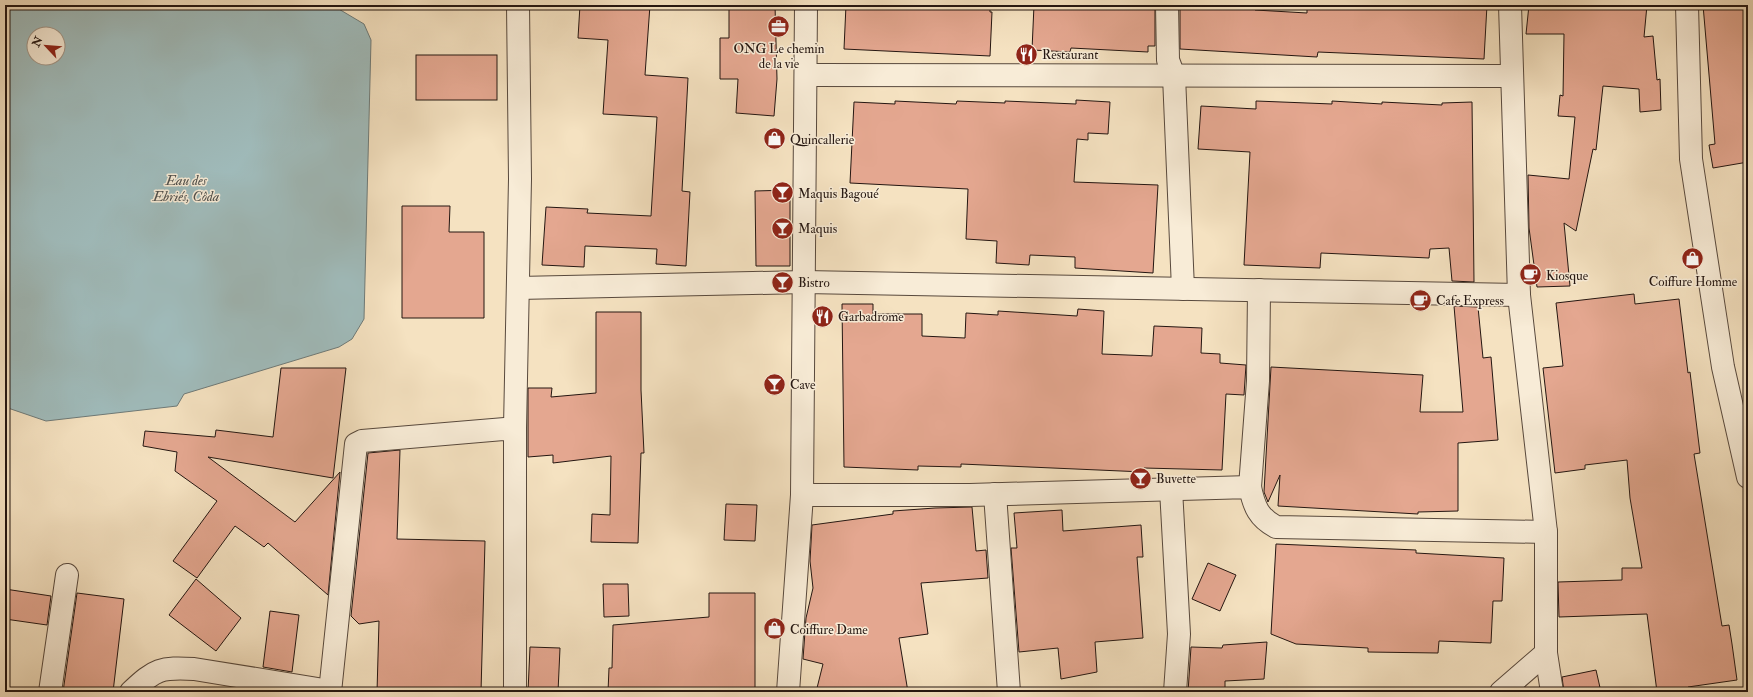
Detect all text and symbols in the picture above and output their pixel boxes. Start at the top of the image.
office icon: ONG Le chemin de la vie [766,13,792,39]
north arrow [26,26,66,66]
text: N [29,34,46,50]
place label: ONG Le chemin de la vie [734,41,825,72]
restaurant icon: Restaurant [1014,41,1040,67]
place label: Restaurant [1042,47,1098,63]
shop icon: Quincallerie [762,126,788,152]
place label: Quincallerie [790,132,855,148]
water label: Eau des Ebriés, Côda [152,172,220,205]
bar icon: Maquis Bagoué [769,180,795,206]
place label: Maquis Bagoué [798,186,879,202]
bar icon: Maquis [770,215,796,241]
place label: Maquis [798,221,838,237]
shop icon: Coiffure Homme [1680,246,1706,272]
cafe icon: Kiosque [1517,262,1543,288]
place label: Kiosque [1546,268,1589,284]
bar icon: Bistro [770,269,796,295]
place label: Coiffure Homme [1649,274,1738,290]
place label: Bistro [798,275,830,291]
cafe icon: Cafe Express [1408,287,1434,313]
place label: Cafe Express [1436,293,1504,310]
restaurant icon: Garbadrome [810,303,836,329]
place label: Garbadrome [838,309,904,325]
bar icon: Cave [761,371,787,397]
place label: Cave [790,377,816,393]
bar icon: Buvette [1127,465,1153,491]
place label: Buvette [1156,471,1197,487]
shop icon: Coiffure Dame [762,616,788,642]
place label: Coiffure Dame [790,622,868,638]

